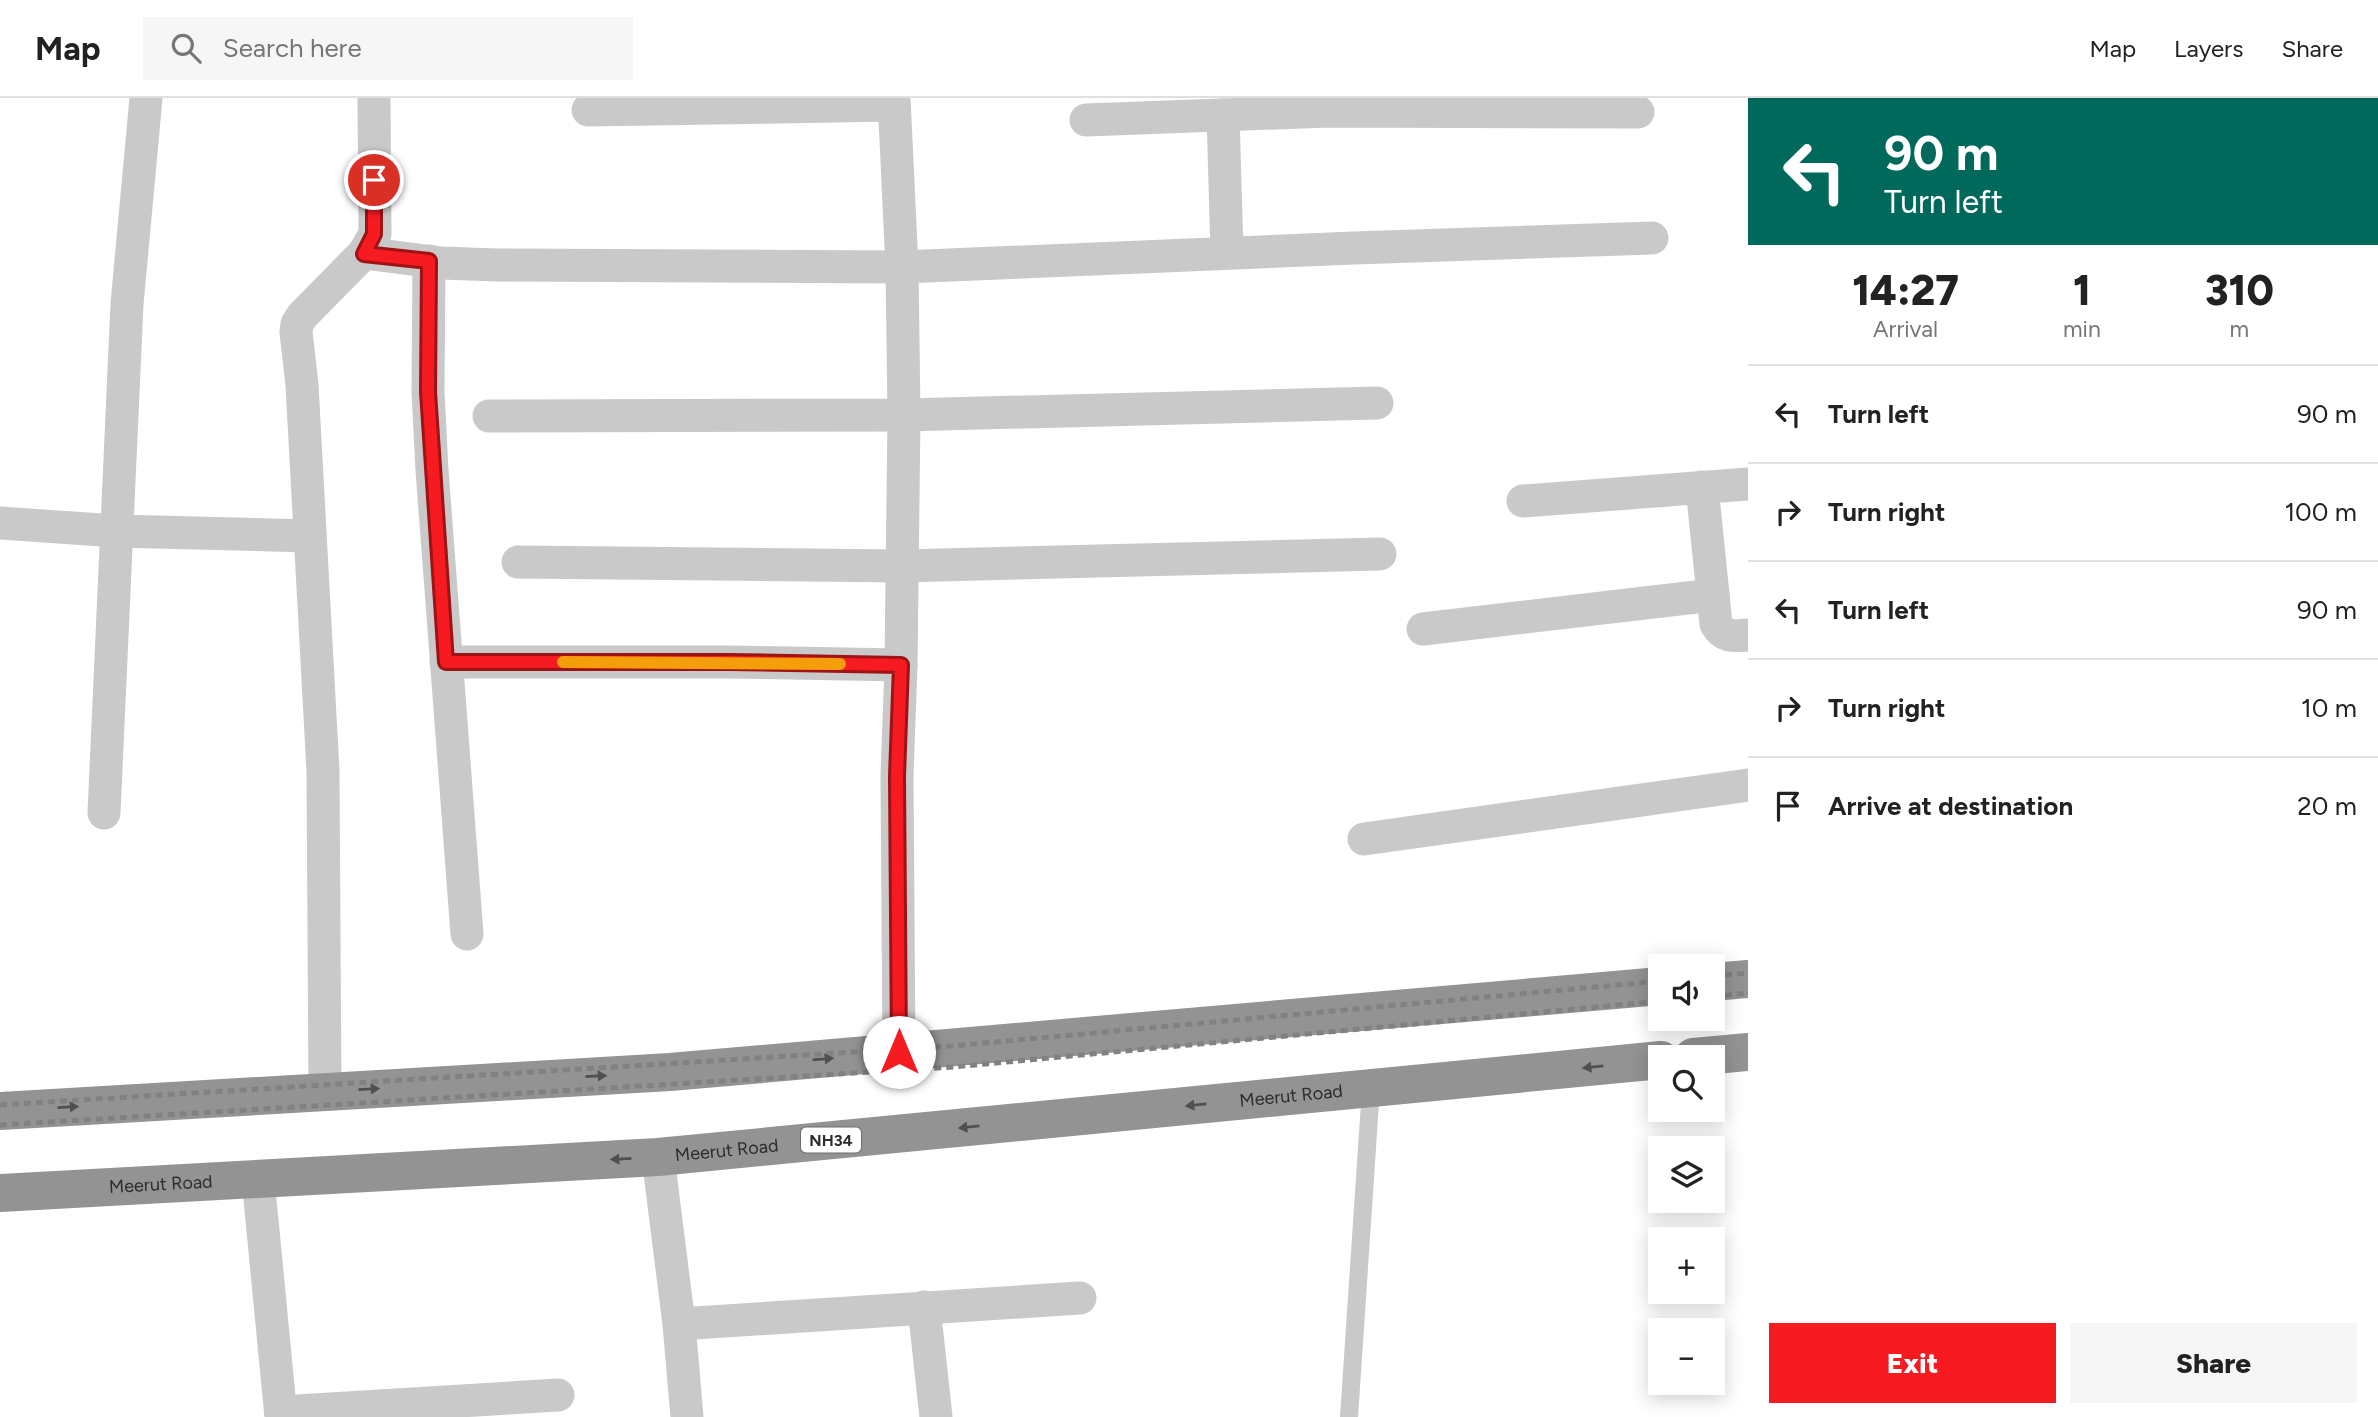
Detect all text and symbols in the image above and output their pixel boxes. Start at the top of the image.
search box [143,17,633,80]
text: Map [35,29,101,68]
icon: search [167,29,205,67]
text: Search here [223,32,362,64]
text: Map [2089,34,2136,63]
text: Layers [2174,34,2243,63]
text: Share [2281,34,2343,63]
text: 90 m [1884,123,1999,182]
icon: left [1769,126,1860,217]
pin [344,150,404,210]
icon: arrive [355,161,393,199]
text: Turn left [1884,183,2003,221]
text: 14:27 [1852,265,1959,316]
text: 1 [2073,265,2091,316]
text: 310 [2205,265,2274,316]
text: Arrival [1873,315,1938,343]
text: min [2063,315,2101,343]
text: m [2230,315,2249,343]
icon: left [1769,395,1807,433]
text: Turn left [1828,398,1929,430]
text: 90 m [2297,398,2357,430]
icon: right [1769,493,1807,531]
text: Turn right [1828,496,1945,528]
text: 100 m [2284,496,2357,528]
icon: left [1769,591,1807,629]
text: Turn left [1828,594,1929,626]
text: 90 m [2297,594,2357,626]
icon: right [1769,689,1807,727]
text: Turn right [1828,692,1945,724]
text: 10 m [2301,692,2357,724]
icon: arrive [1769,787,1807,825]
text: Arrive at destination [1828,790,2073,822]
text: 20 m [2297,790,2357,822]
map controls [1648,954,1725,1395]
button: sound [1648,954,1725,1031]
position arrow [862,1015,936,1089]
button: search [1648,1045,1725,1122]
one-way arrow [812,1053,834,1064]
one-way arrow [1582,1062,1604,1073]
one-way arrow [585,1070,607,1081]
street label: Meerut Road [1238,1080,1344,1112]
one-way arrow [358,1084,380,1095]
one-way arrow [1184,1100,1206,1111]
one-way arrow [57,1101,79,1112]
one-way arrow [958,1122,980,1133]
road number: NH34 [801,1128,861,1152]
street label: Meerut Road [674,1134,779,1166]
button: layers [1648,1136,1725,1213]
one-way arrow [610,1154,632,1165]
street label: Meerut Road [108,1170,213,1198]
button: + [1648,1227,1725,1304]
button: − [1648,1318,1725,1395]
button: Exit [1769,1323,2056,1403]
button: Share [2070,1323,2357,1403]

